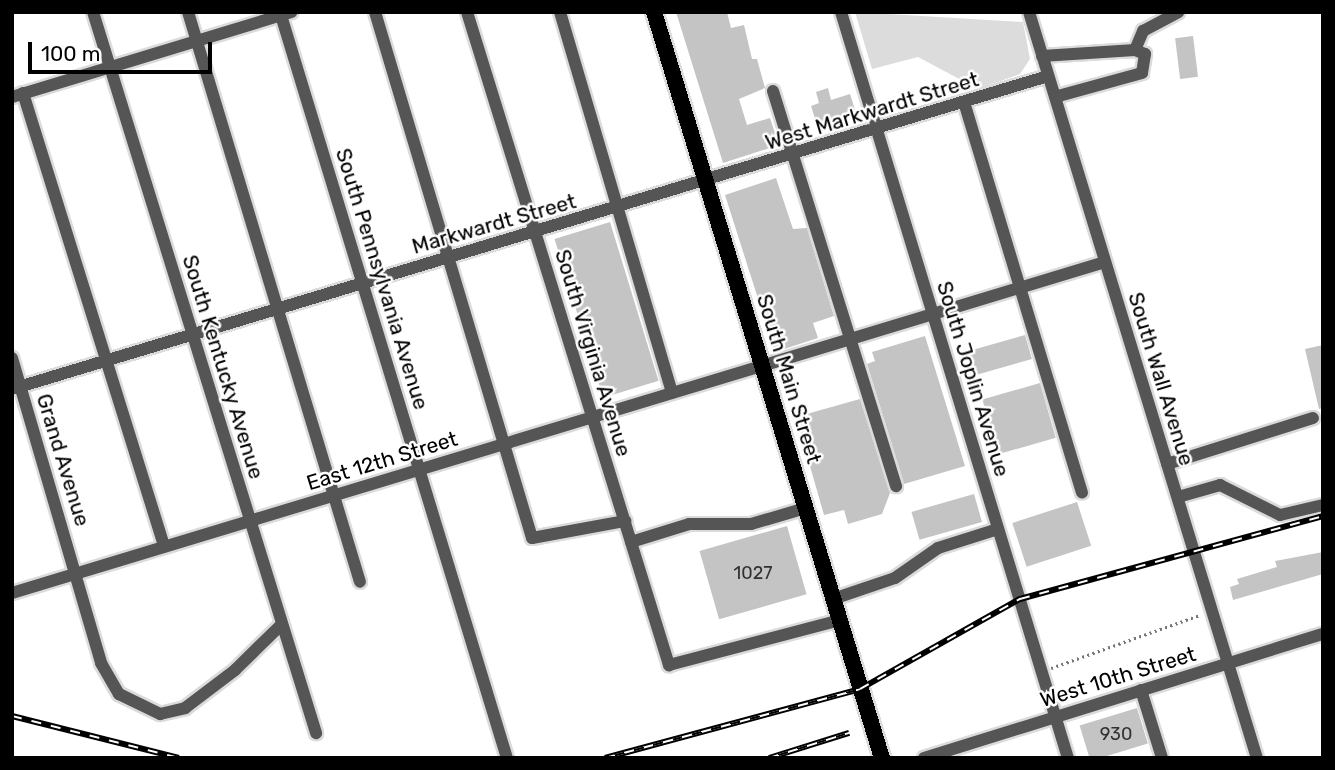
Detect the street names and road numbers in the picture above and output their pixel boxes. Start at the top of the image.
street label: West Markwardt Street [762,67,982,155]
street label: South Pennsylvania Avenue [330,145,434,413]
street label: Markwardt Street [409,189,579,259]
street label: South Virginia Avenue [549,246,637,460]
street label: South Kentucky Avenue [177,252,269,482]
street label: South Joplin Avenue [931,278,1015,480]
street label: South Wall Avenue [1123,289,1199,469]
street label: South Main Street [751,291,827,467]
street label: Grand Avenue [31,391,95,529]
street label: East 12th Street [303,426,461,496]
street label: West 10th Street [1037,641,1199,713]

